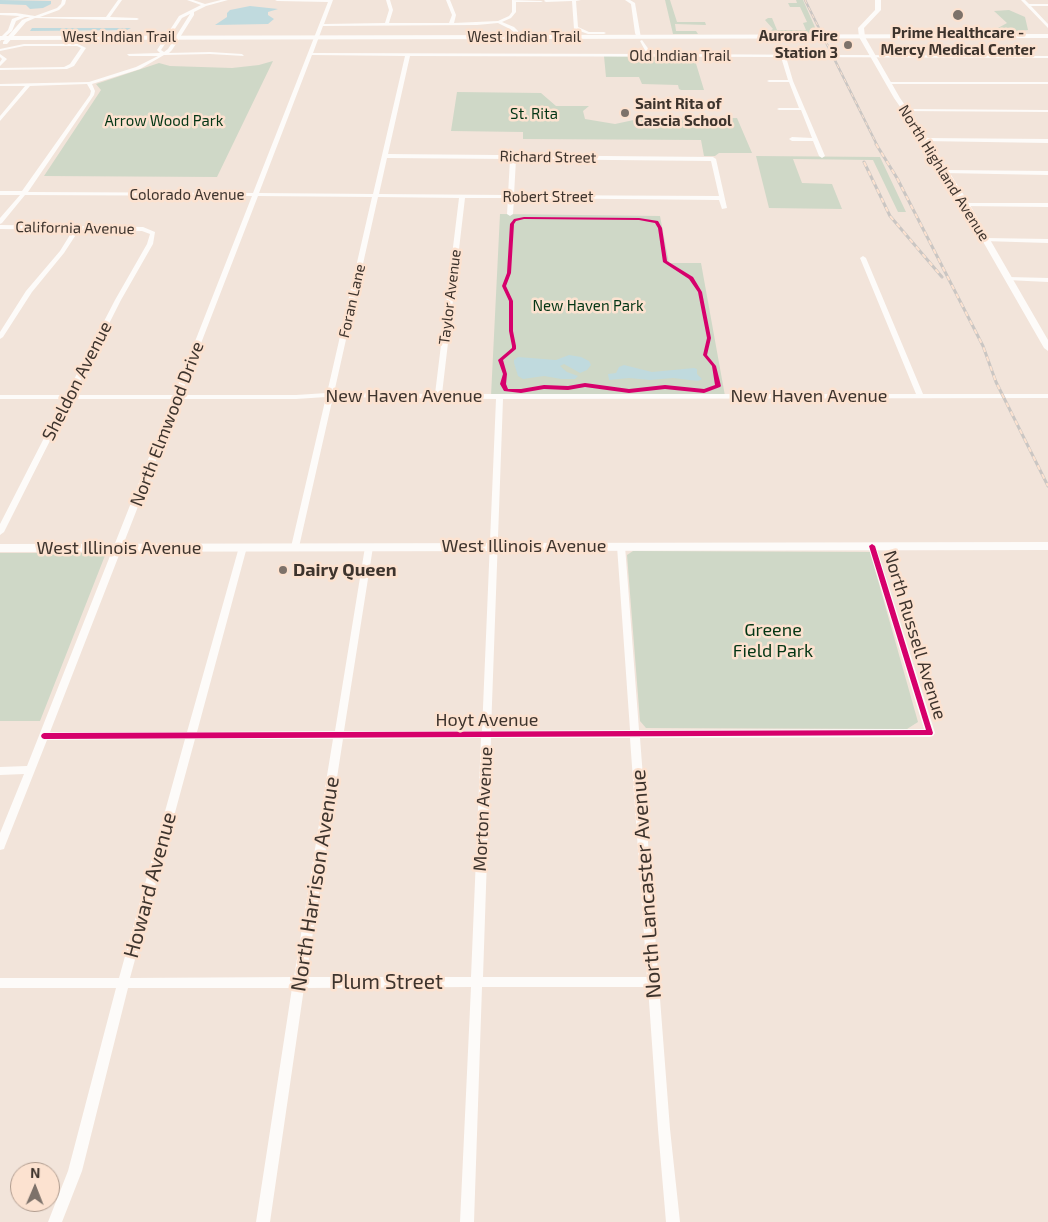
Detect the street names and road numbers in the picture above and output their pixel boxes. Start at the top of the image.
street label: West Indian Trail [62,28,176,46]
street label: West Indian Trail [467,28,581,46]
street label: Old Indian Trail [629,47,731,65]
street label: North Highland Avenue [895,102,993,244]
street label: Richard Street [499,147,597,167]
street label: Colorado Avenue [129,186,245,204]
street label: Robert Street [502,188,594,206]
street label: California Avenue [15,218,135,238]
street label: Taylor Avenue [435,248,465,346]
street label: Foran Lane [335,262,369,340]
street label: Sheldon Avenue [38,318,116,444]
street label: North Elmwood Drive [126,338,208,510]
street label: New Haven Avenue [326,385,482,407]
street label: New Haven Avenue [731,385,887,407]
street label: West Illinois Avenue [442,535,606,557]
street label: West Illinois Avenue [37,537,201,559]
street label: North Russell Avenue [879,548,951,722]
street label: Hoyt Avenue [436,709,538,731]
street label: Morton Avenue [469,746,497,872]
street label: North Lancaster Avenue [625,769,667,999]
street label: North Harrison Avenue [286,775,344,993]
street label: Howard Avenue [118,809,182,961]
street label: Plum Street [331,969,443,995]

